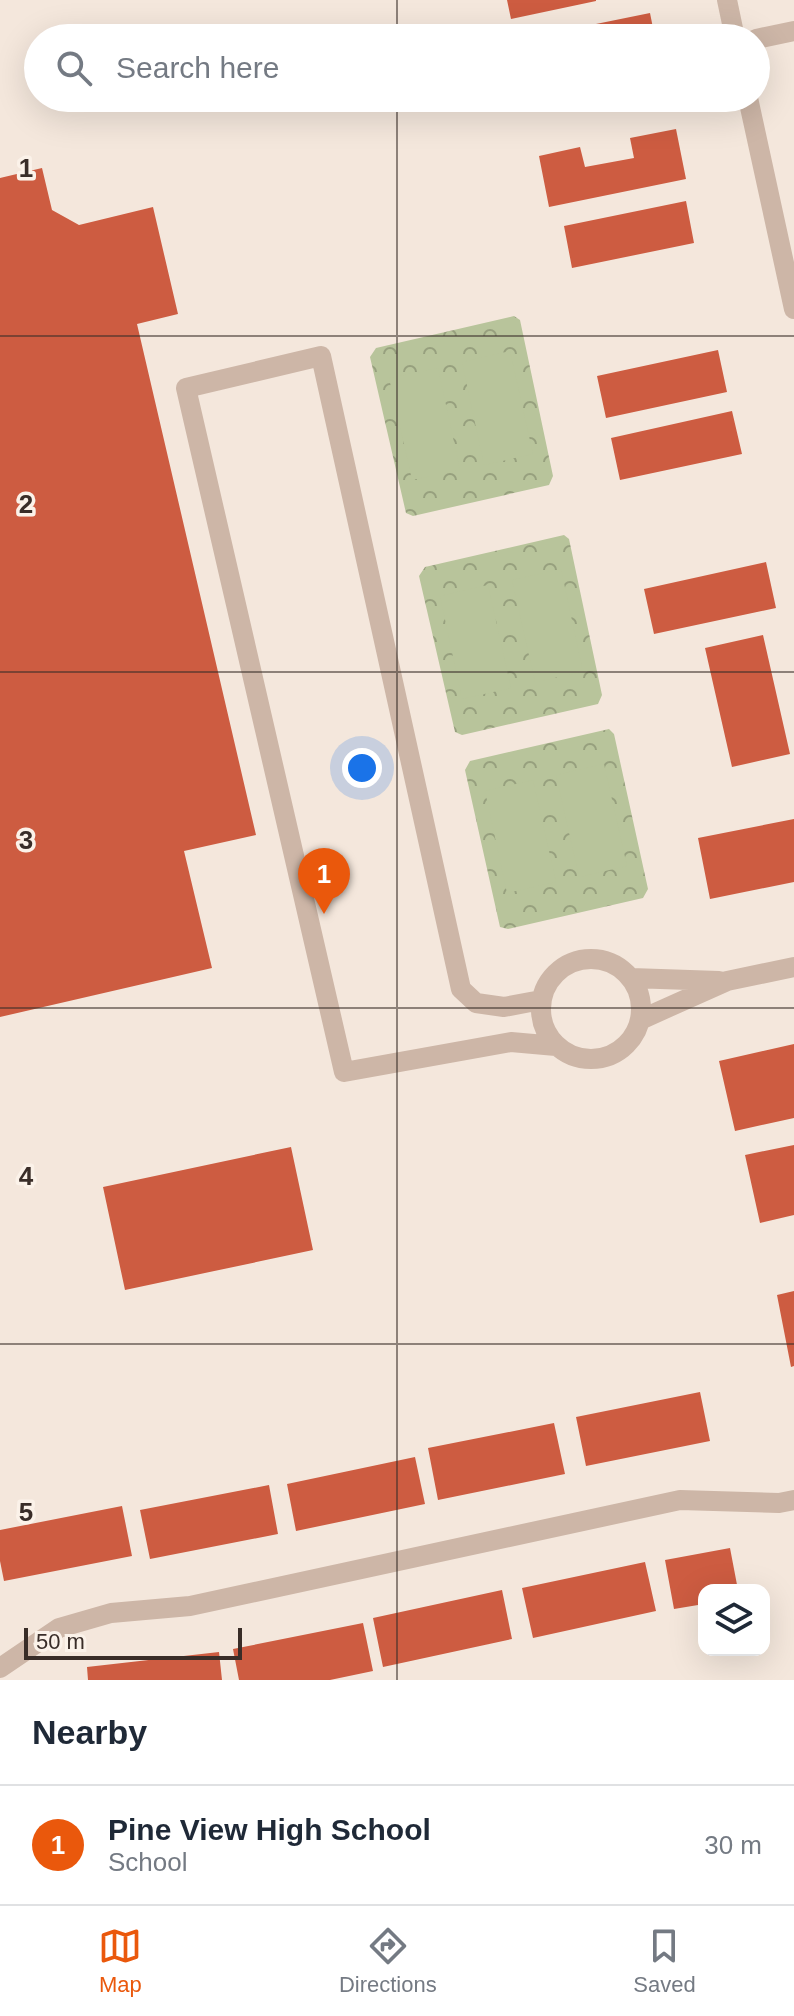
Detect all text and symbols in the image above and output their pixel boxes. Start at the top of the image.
search box [24,24,770,112]
icon: search [52,46,96,90]
text: Search here [116,51,279,84]
text: 1 [19,153,33,183]
text: 2 [19,489,33,519]
your location [342,748,382,788]
text: 3 [19,825,33,855]
pin: 1 [298,848,350,914]
text: 4 [19,1161,34,1191]
text: 5 [19,1497,33,1527]
map controls [698,1584,770,1656]
button: layers [698,1584,770,1656]
scale bar [24,1624,242,1660]
text: 50 m [36,1629,85,1654]
text: Nearby [32,1713,147,1751]
text: Pine View High School [108,1813,431,1846]
text: 1 [51,1830,65,1860]
text: 30 m [704,1830,762,1860]
text: School [108,1847,188,1877]
tab: Map [98,1924,142,1998]
tab: Directions [339,1924,437,1998]
tab: Saved [633,1924,696,1998]

